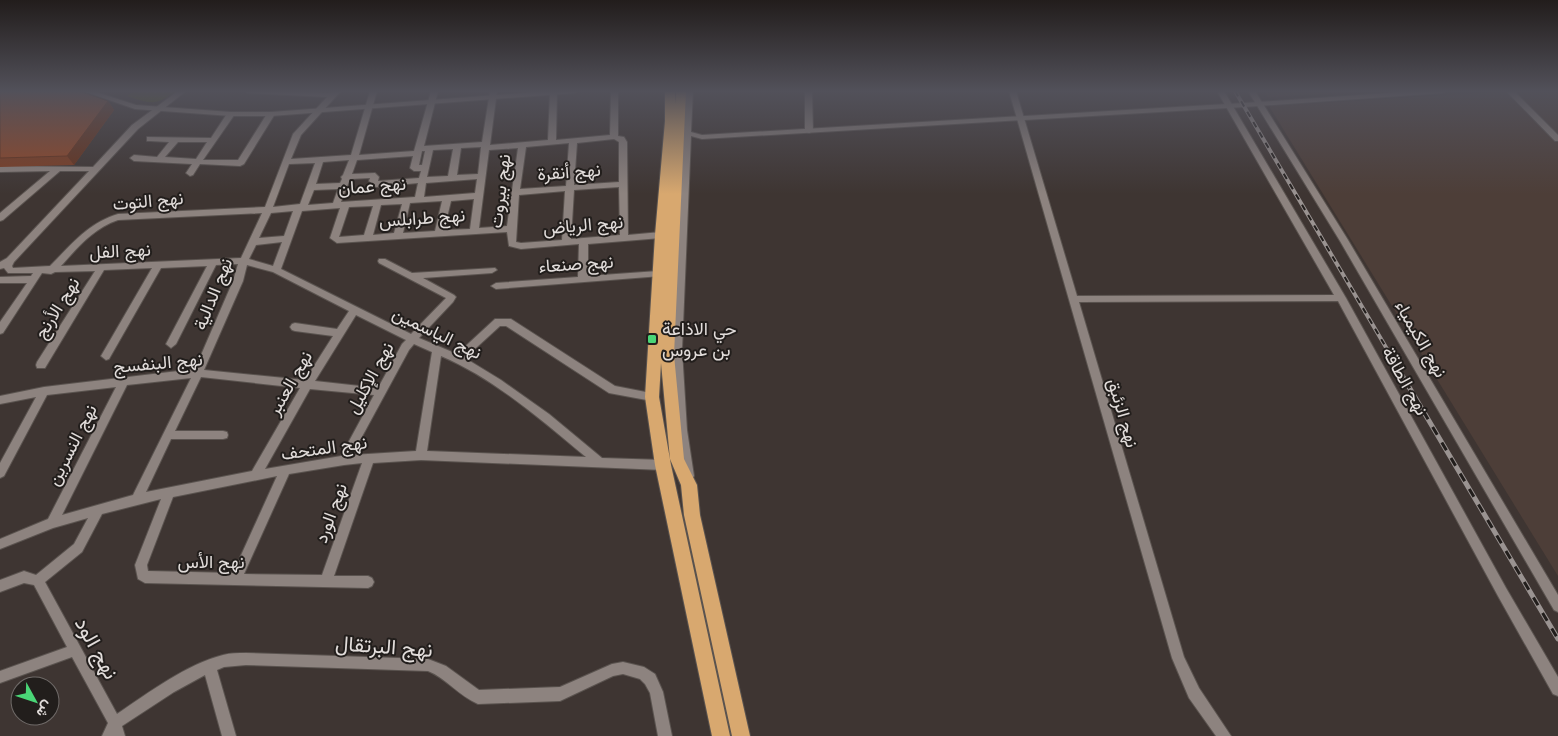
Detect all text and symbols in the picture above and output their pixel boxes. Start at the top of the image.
street label: نهج بيروت [486,153,516,229]
street label: نهج أنقرة [537,160,602,186]
street label: نهج عمان [337,174,407,200]
street label: نهج التوت [112,188,184,216]
street label: نهج طرابلس [378,205,466,233]
street label: نهج الرياض [542,212,624,240]
street label: نهج الفل [89,239,152,265]
street label: نهج صنعاء [538,251,614,279]
street label: نهج الدالية [190,255,238,334]
street label: نهج الأرنج [30,274,85,343]
street label: نهج الكيمياء [1389,297,1451,382]
street label: نهج الياسمين [388,303,485,365]
place label: حي الاذاعة بن عروس [662,319,737,361]
marker: حي الاذاعة بن عروس [646,333,658,345]
street label: نهج الإكليل [342,339,400,418]
street label: نهج الطاقة [1376,343,1432,420]
street label: نهج العنبر [263,348,318,420]
street label: نهج البنفسج [112,349,204,379]
street label: نهج الزئبق [1102,376,1142,450]
street label: نهج النسرين [43,401,103,490]
street label: نهج المتحف [280,432,369,466]
street label: نهج الورد [311,480,353,546]
street label: نهج الأس [177,552,245,574]
street label: نهج الود [68,613,123,684]
street label: نهج البرتقال [334,631,434,664]
north arrow [10,676,60,726]
text: ش [33,697,56,721]

